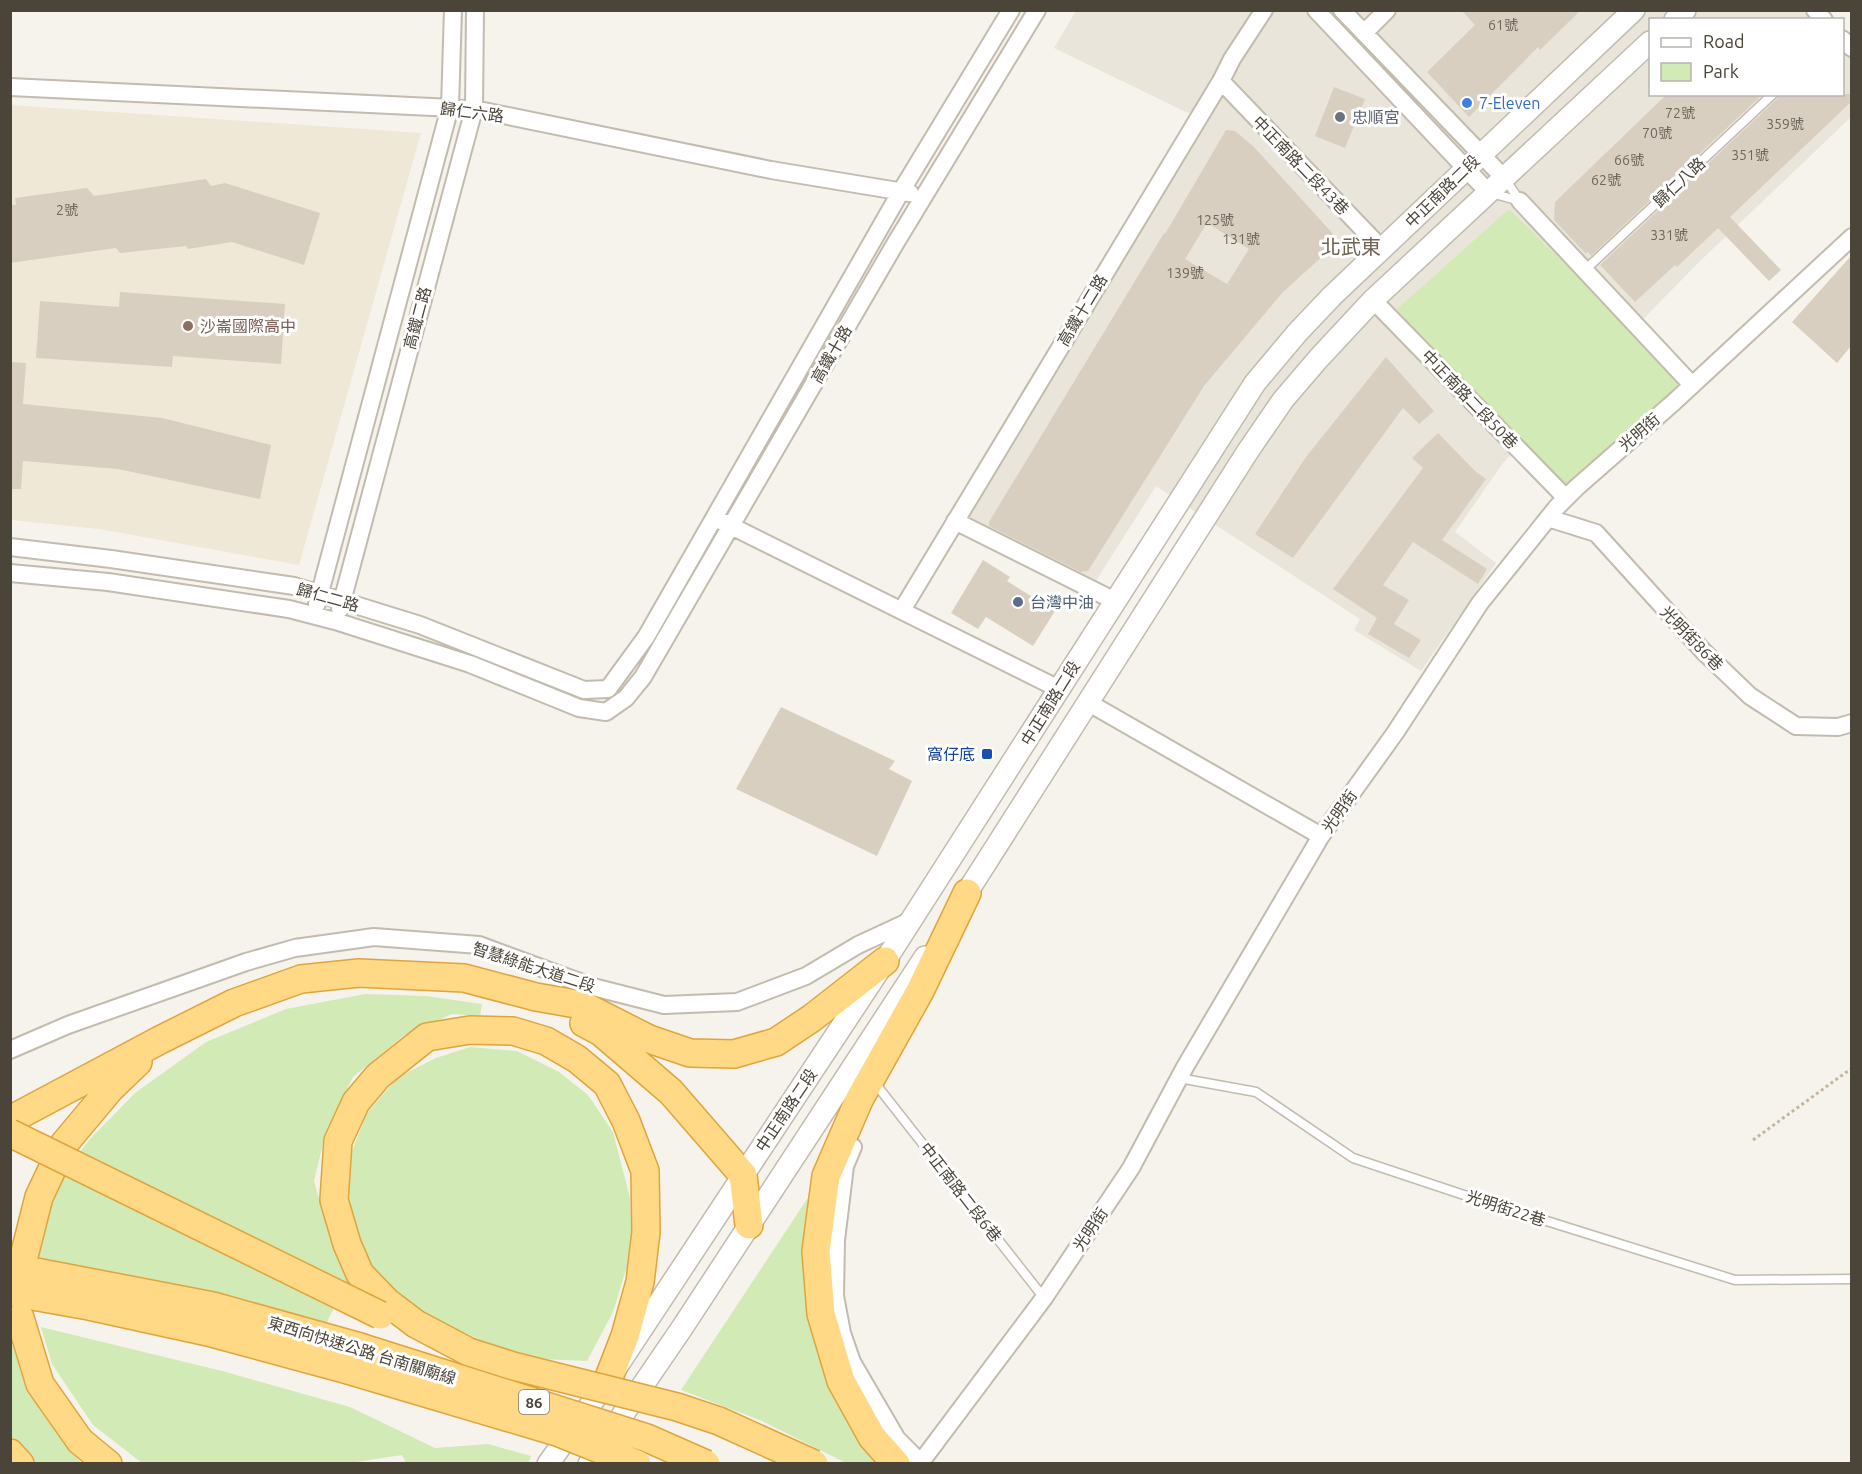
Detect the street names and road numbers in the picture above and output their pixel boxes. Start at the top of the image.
street label: 歸仁六路 [439,99,505,125]
street label: 中正南路二段43巷 [1249,112,1353,218]
street label: 中正南路二段 [1401,151,1483,231]
street label: 歸仁八路 [1649,154,1709,210]
street label: 高鐵十二路 [1054,271,1110,349]
street label: 高鐵二路 [400,285,434,351]
street label: 高鐵十路 [807,322,855,386]
street label: 中正南路二段50巷 [1418,346,1522,452]
street label: 光明街 [1615,409,1663,455]
street label: 歸仁二路 [295,580,361,614]
street label: 光明街86巷 [1657,602,1727,674]
street label: 中正南路二段 [1017,658,1083,748]
street label: 光明街 [1318,786,1360,836]
street label: 智慧綠能大道二段 [470,939,598,995]
street label: 中正南路二段 [752,1065,820,1155]
street label: 中正南路二段6巷 [917,1139,1005,1245]
street label: 光明街22巷 [1464,1187,1548,1229]
street label: 光明街 [1069,1204,1111,1254]
street label: 東西向快速公路 台南關廟線 [266,1313,458,1387]
road number: 86 [519,1390,549,1414]

